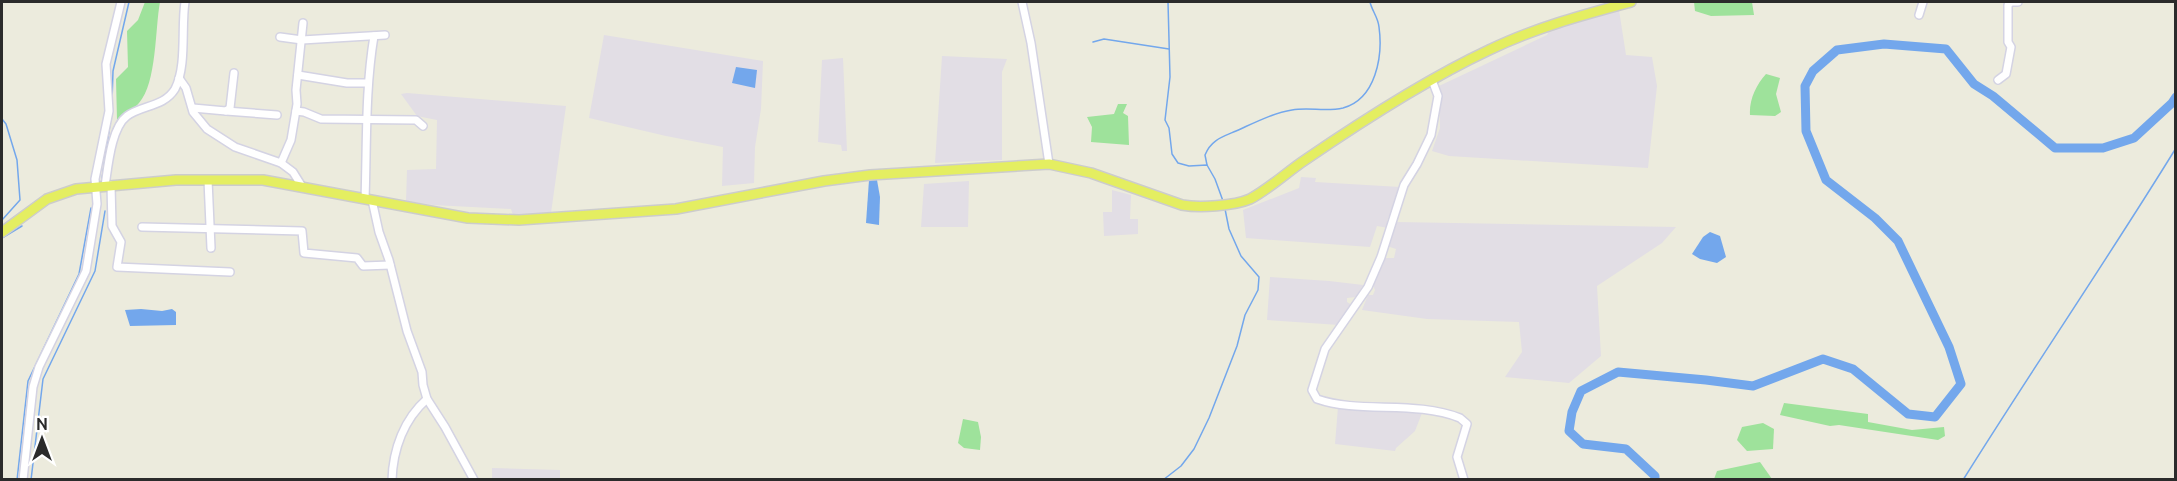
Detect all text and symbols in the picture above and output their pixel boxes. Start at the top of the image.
north arrow [12,409,72,469]
text: N [36,415,48,433]

